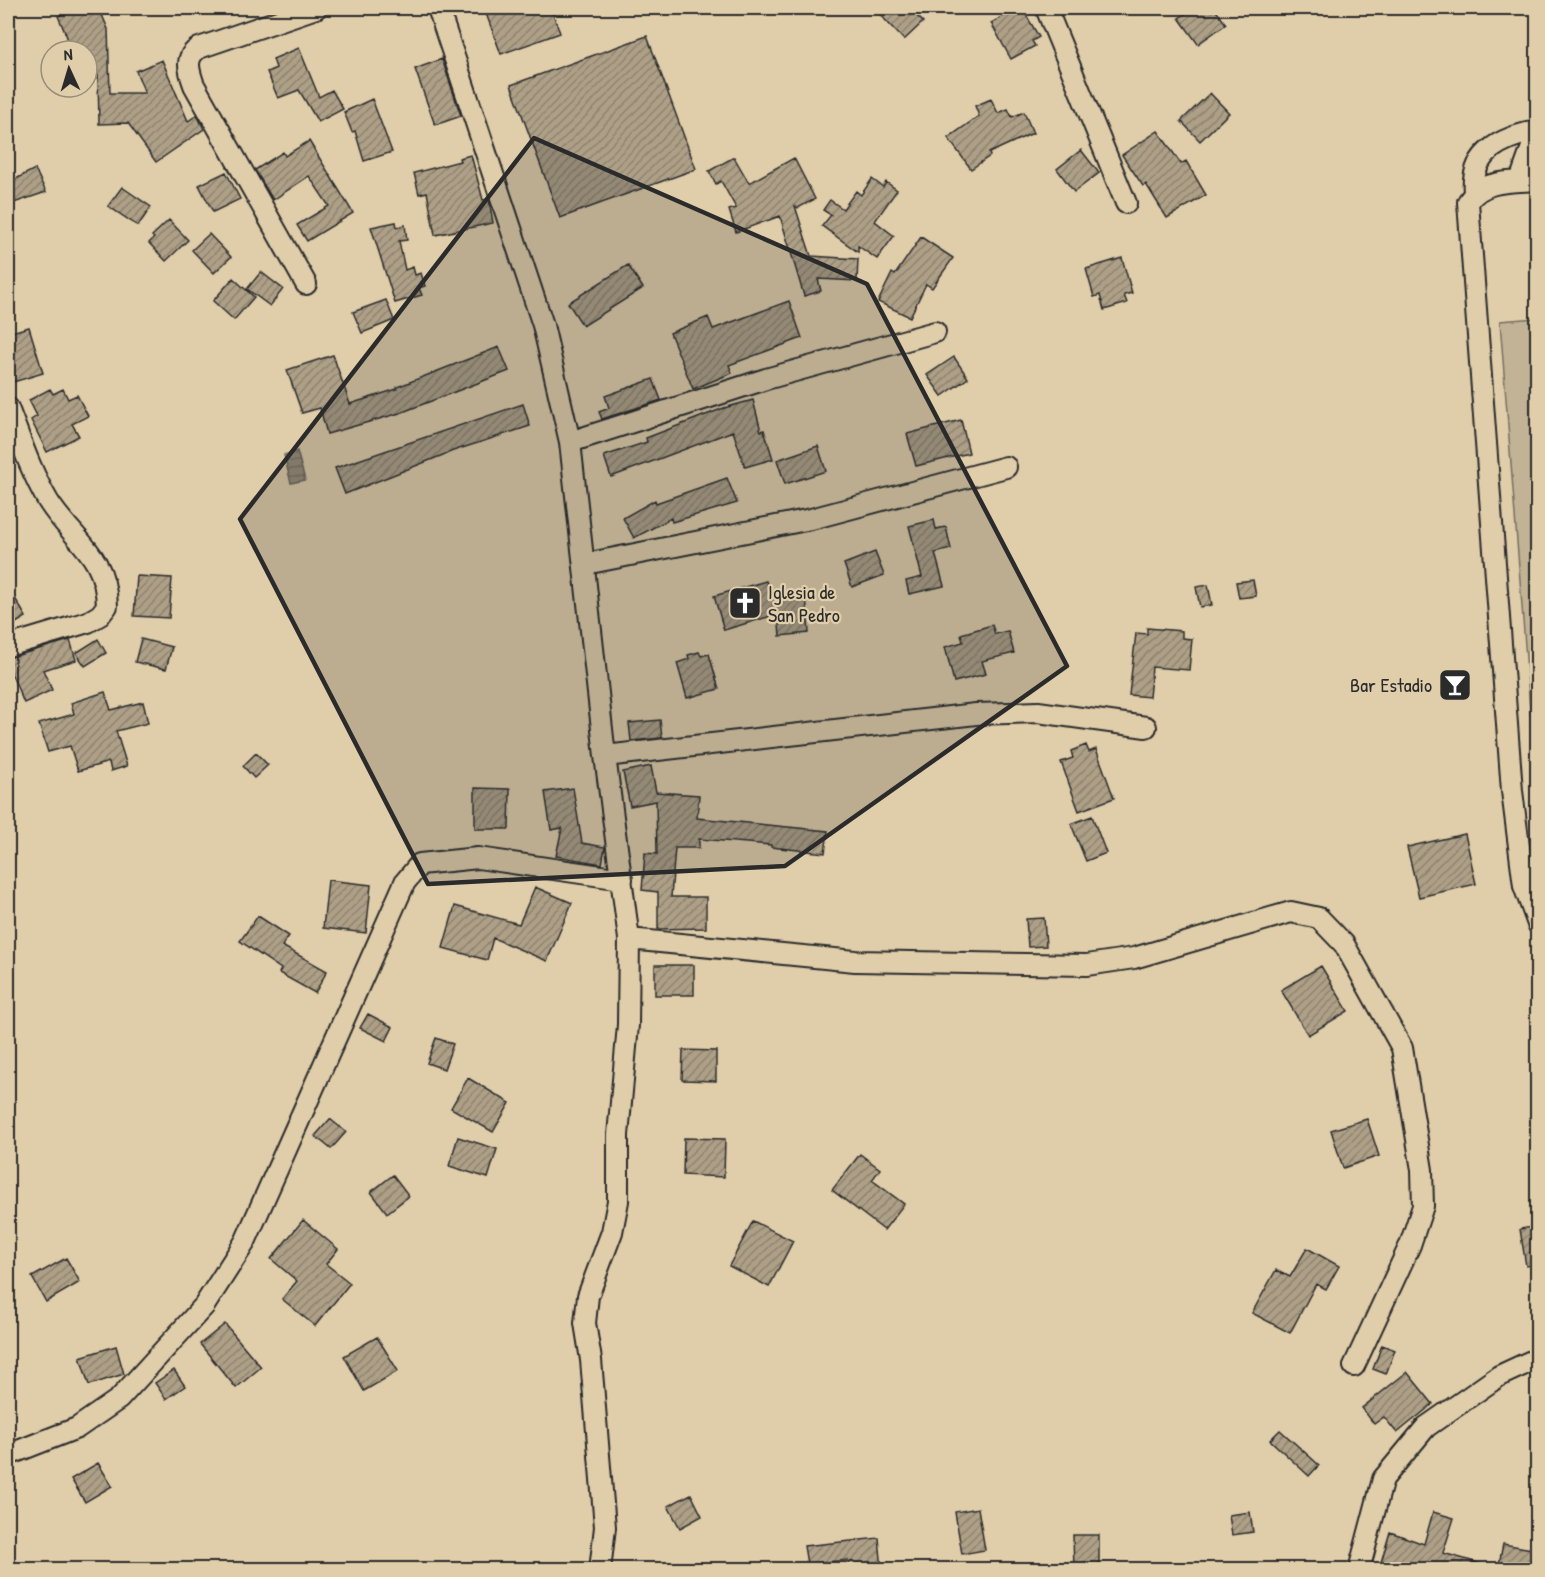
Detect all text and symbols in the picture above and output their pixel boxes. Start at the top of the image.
north arrow [39,39,99,99]
text: N [63,43,73,65]
place label: Iglesia de San Pedro [768,578,840,628]
church icon: Iglesia de San Pedro [727,585,763,621]
bar icon: Bar Estadio [1437,667,1473,703]
place label: Bar Estadio [1350,671,1432,698]

